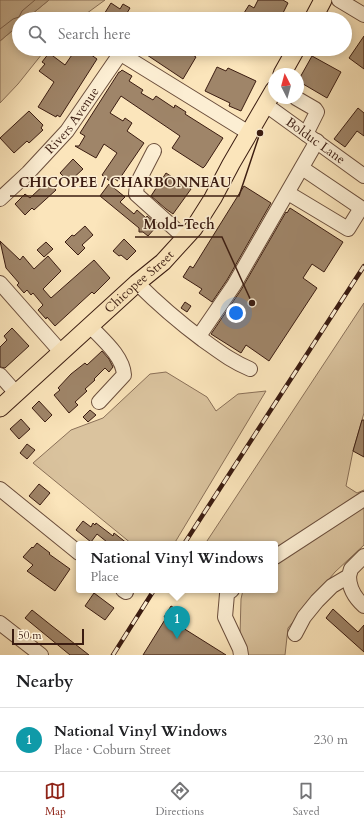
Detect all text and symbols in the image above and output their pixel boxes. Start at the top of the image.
search box [12,12,352,56]
icon: search [26,23,48,45]
text: Search here [58,24,131,44]
north arrow [268,68,304,104]
street label: Rivers Avenue [41,83,104,158]
street label: Bolduc Lane [282,113,349,169]
callout: CHICOPEE / CHARBONNEAU [10,170,239,196]
text: CHICOPEE / CHARBONNEAU [18,173,232,192]
callout: Mold-Tech [135,211,222,237]
text: Mold-Tech [143,215,215,234]
street label: Chicopee Street [101,247,178,317]
your location [226,303,246,323]
popup [76,541,278,593]
text: National Vinyl Windows [91,548,263,568]
text: Place [91,568,119,586]
pin: 1 [164,606,190,639]
scale bar [12,627,84,646]
text: 50 m [18,628,42,643]
text: Nearby [16,670,73,693]
text: National Vinyl Windows [54,721,227,741]
text: 1 [26,731,32,749]
text: 230 m [314,731,348,749]
text: Place · Coburn Street [54,741,171,759]
tab: Map [44,780,66,819]
tab: Directions [155,780,204,819]
tab: Saved [293,780,320,819]

